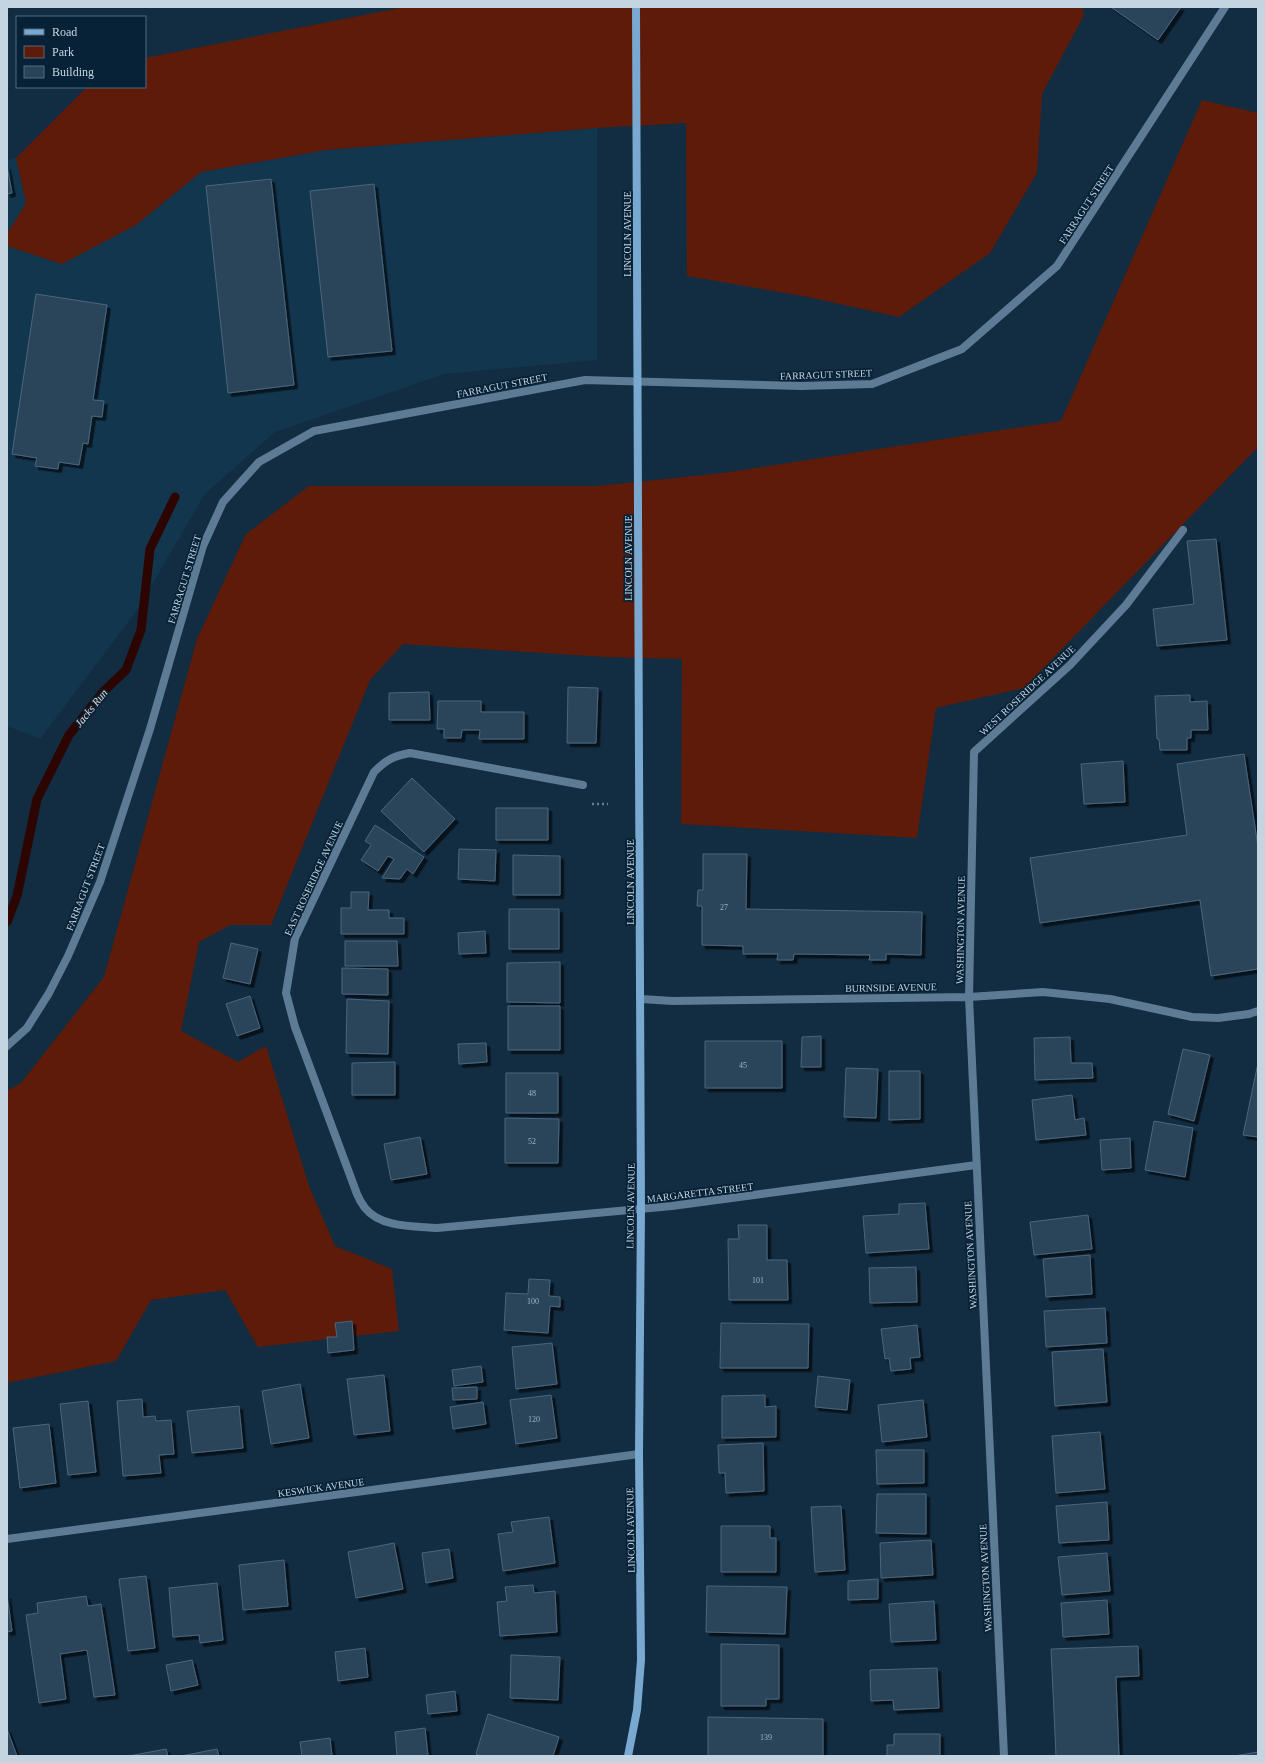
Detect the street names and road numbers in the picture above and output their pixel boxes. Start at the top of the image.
street label: FARRAGUT STREET [1057,163,1116,246]
street label: LINCOLN AVENUE [622,191,633,277]
street label: FARRAGUT STREET [780,367,872,382]
street label: FARRAGUT STREET [456,371,548,400]
street label: LINCOLN AVENUE [623,515,634,601]
street label: FARRAGUT STREET [166,533,203,625]
street label: WEST ROSERIDGE AVENUE [977,643,1078,738]
street label: EAST ROSERIDGE AVENUE [282,819,345,937]
street label: LINCOLN AVENUE [625,839,636,925]
street label: FARRAGUT STREET [64,842,107,932]
street label: WASHINGTON AVENUE [954,876,967,984]
street label: BURNSIDE AVENUE [845,981,937,994]
street label: LINCOLN AVENUE [624,1163,637,1249]
street label: MARGARETTA STREET [646,1181,754,1204]
street label: WASHINGTON AVENUE [962,1201,979,1309]
street label: KESWICK AVENUE [277,1476,365,1499]
street label: LINCOLN AVENUE [624,1487,637,1573]
street label: WASHINGTON AVENUE [977,1524,994,1632]

